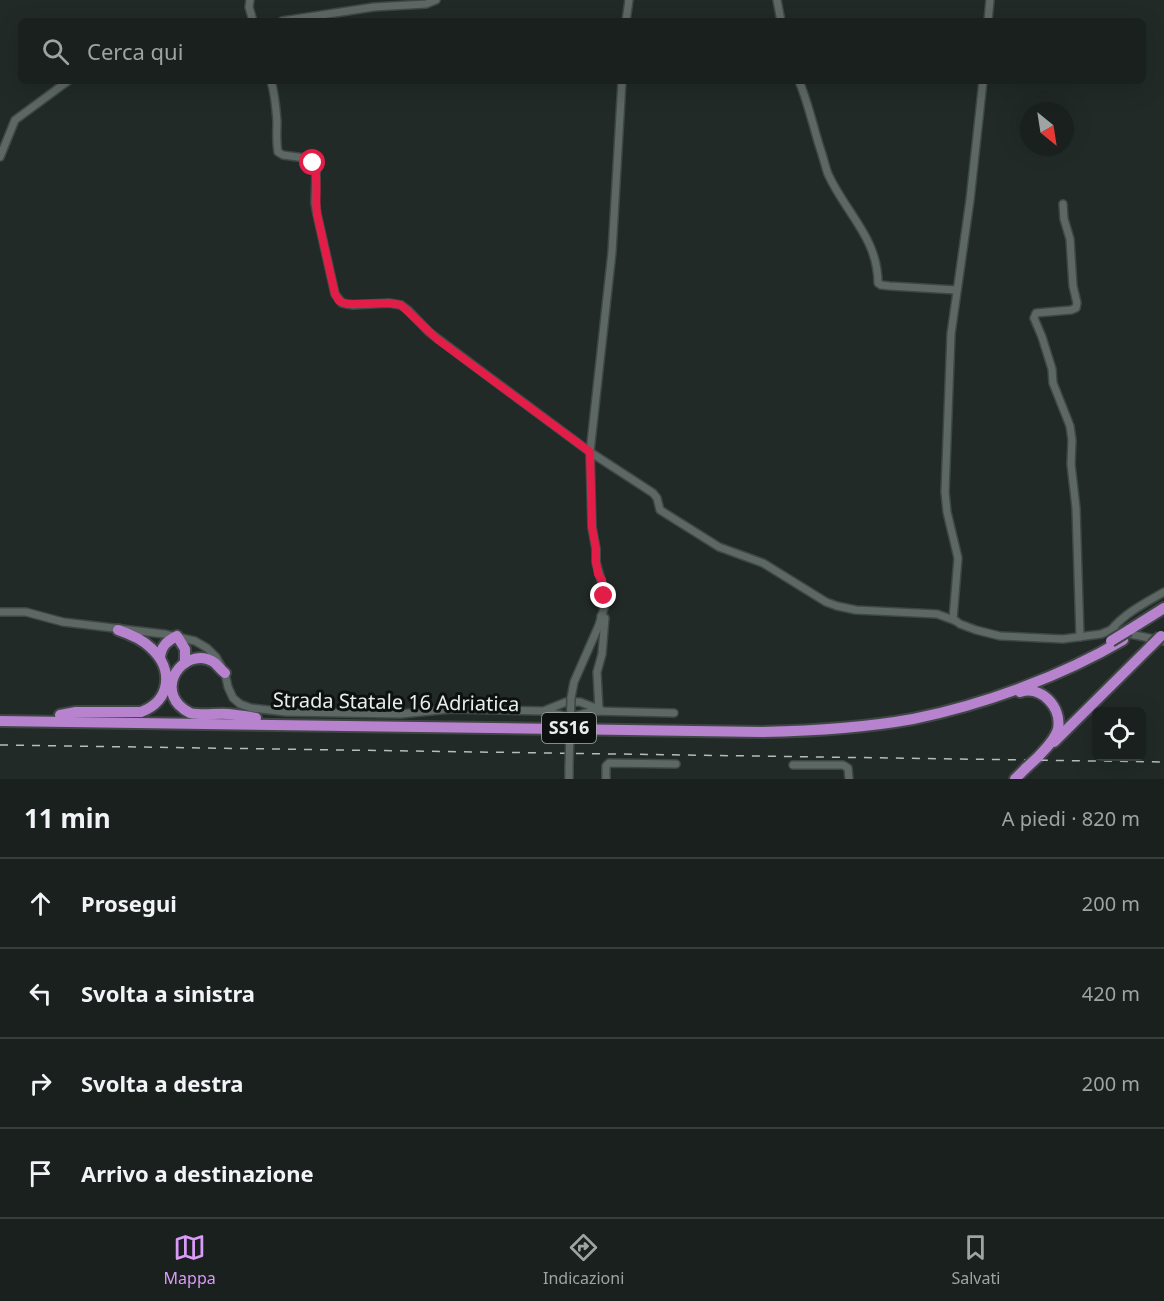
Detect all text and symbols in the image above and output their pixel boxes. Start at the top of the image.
search box [18,18,1146,84]
icon: search [39,35,72,68]
text: Cerca qui [87,36,183,66]
north arrow [1020,102,1074,156]
route start [299,149,325,175]
route end [590,582,616,608]
street label: Strada Statale 16 Adriatica [273,686,519,717]
map controls [1092,707,1146,761]
button: locate [1092,707,1146,761]
road number: SS16 [542,713,596,743]
text: 11 min [24,800,111,836]
text: A piedi · 820 m [1002,805,1140,832]
icon: ahead [24,887,57,920]
text: Prosegui [81,888,177,918]
text: 200 m [1082,890,1140,917]
icon: left [24,977,57,1010]
text: Svolta a sinistra [81,978,255,1008]
text: 420 m [1082,980,1140,1007]
icon: right [24,1067,57,1100]
text: Svolta a destra [81,1068,244,1098]
text: 200 m [1082,1070,1140,1097]
icon: arrive [24,1157,57,1190]
text: Arrivo a destinazione [81,1158,314,1188]
tab: Mappa [164,1231,216,1289]
tab: Indicazioni [543,1231,624,1289]
tab: Salvati [951,1231,1000,1289]

